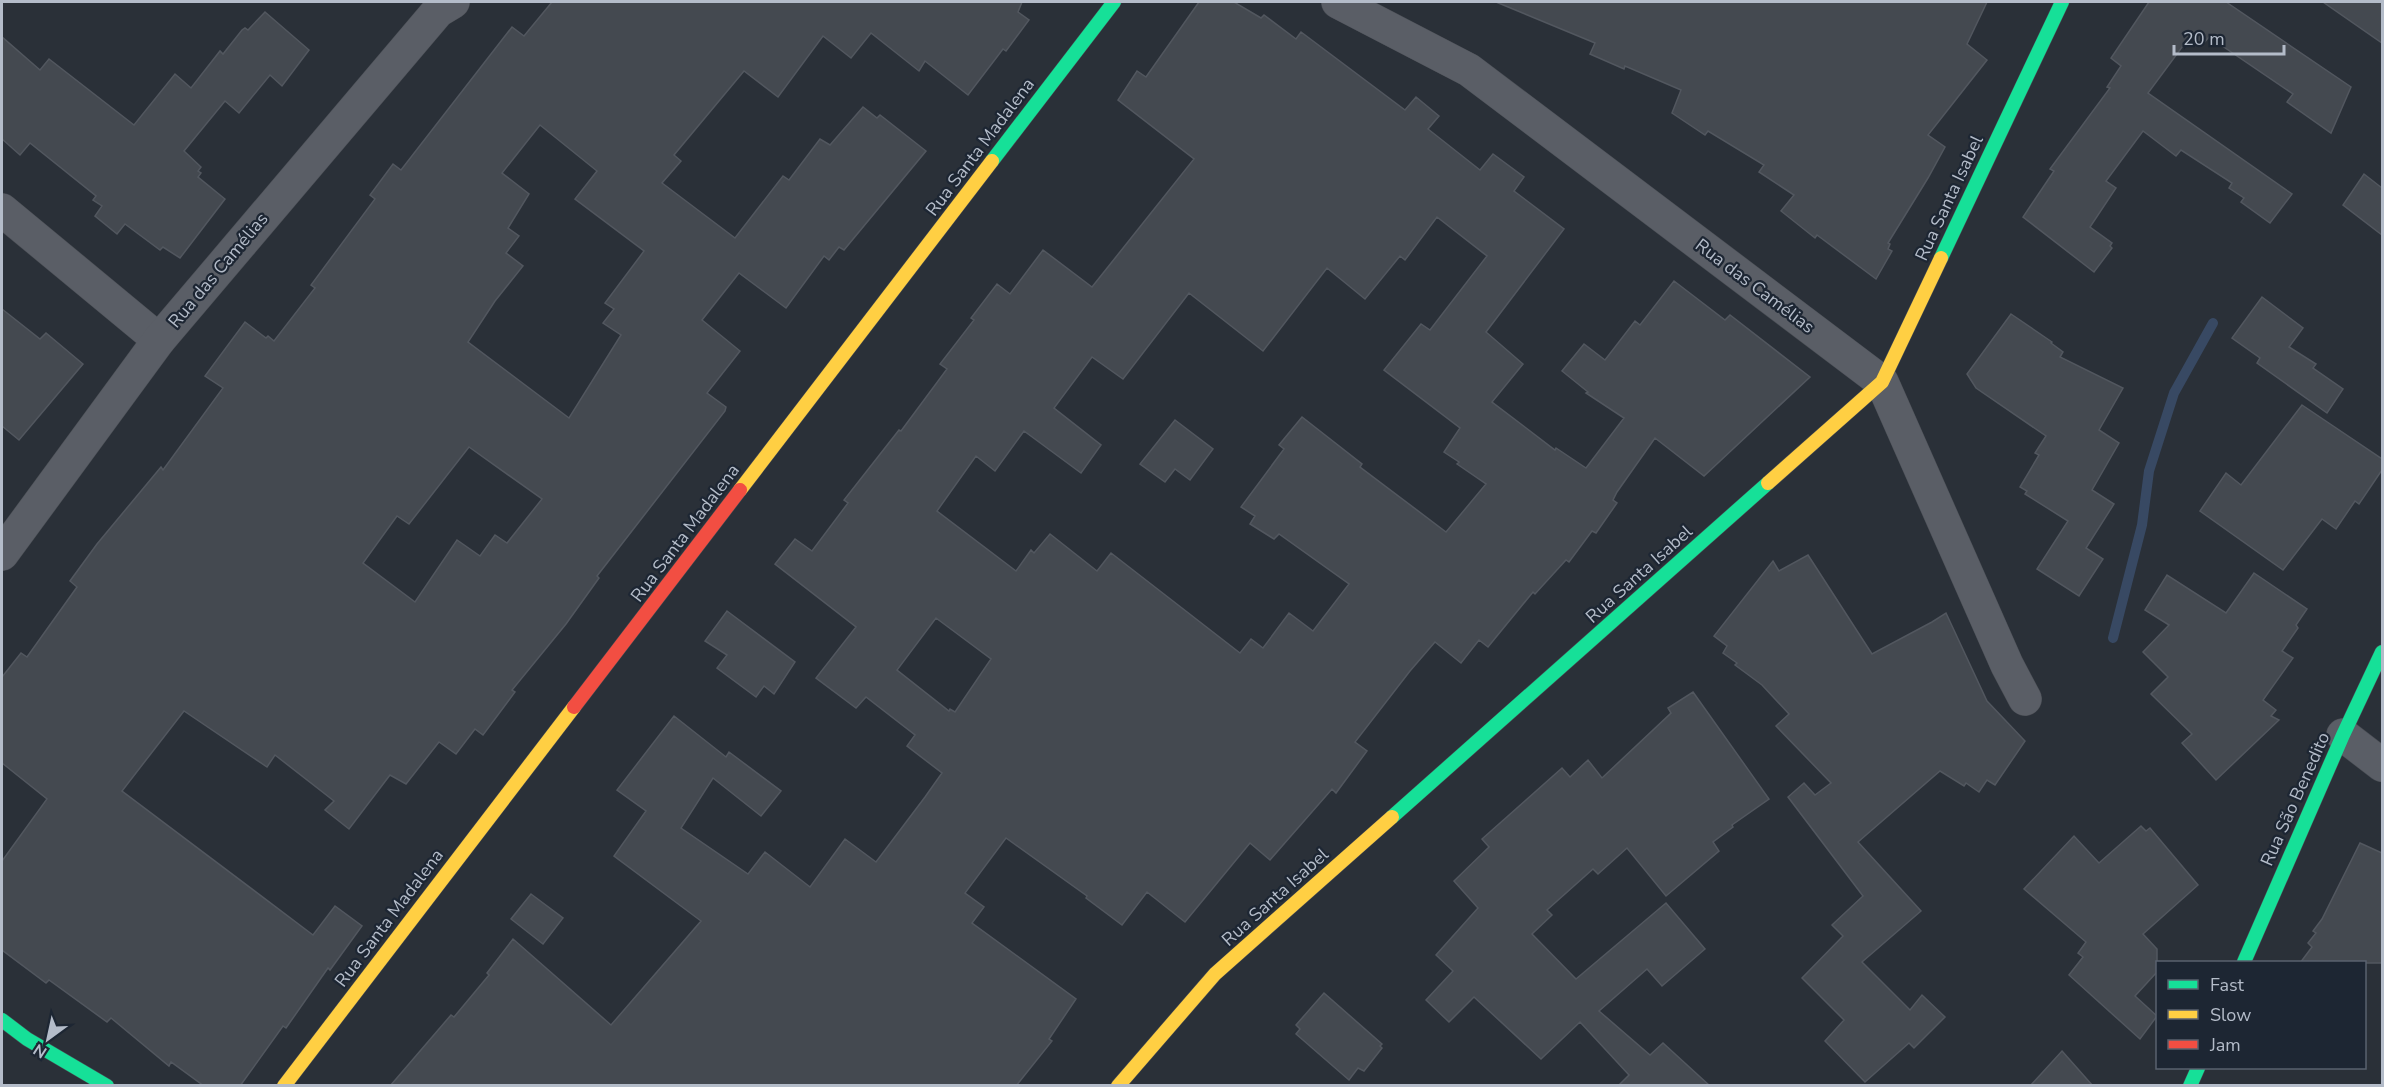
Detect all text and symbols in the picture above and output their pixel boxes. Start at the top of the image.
scale bar [2174,18,2284,56]
text: 20 m [2183,27,2225,51]
street label: Rua Santa Madalena [920,73,1040,221]
street label: Rua Santa Isabel [1909,131,1989,265]
street label: Rua das Camélias [163,207,273,333]
street label: Rua das Camélias [1690,233,1820,339]
street label: Rua Santa Madalena [625,459,745,607]
street label: Rua Santa Isabel [1581,519,1698,628]
street label: Rua São Benedito [2255,728,2335,870]
street label: Rua Santa Isabel [1217,842,1334,951]
street label: Rua Santa Madalena [329,844,449,992]
legend [2156,961,2366,1069]
text: Fast [2210,973,2245,997]
text: Slow [2210,1003,2251,1027]
north arrow [18,1009,78,1069]
text: Jam [2209,1033,2241,1057]
text: N [29,1038,51,1063]

